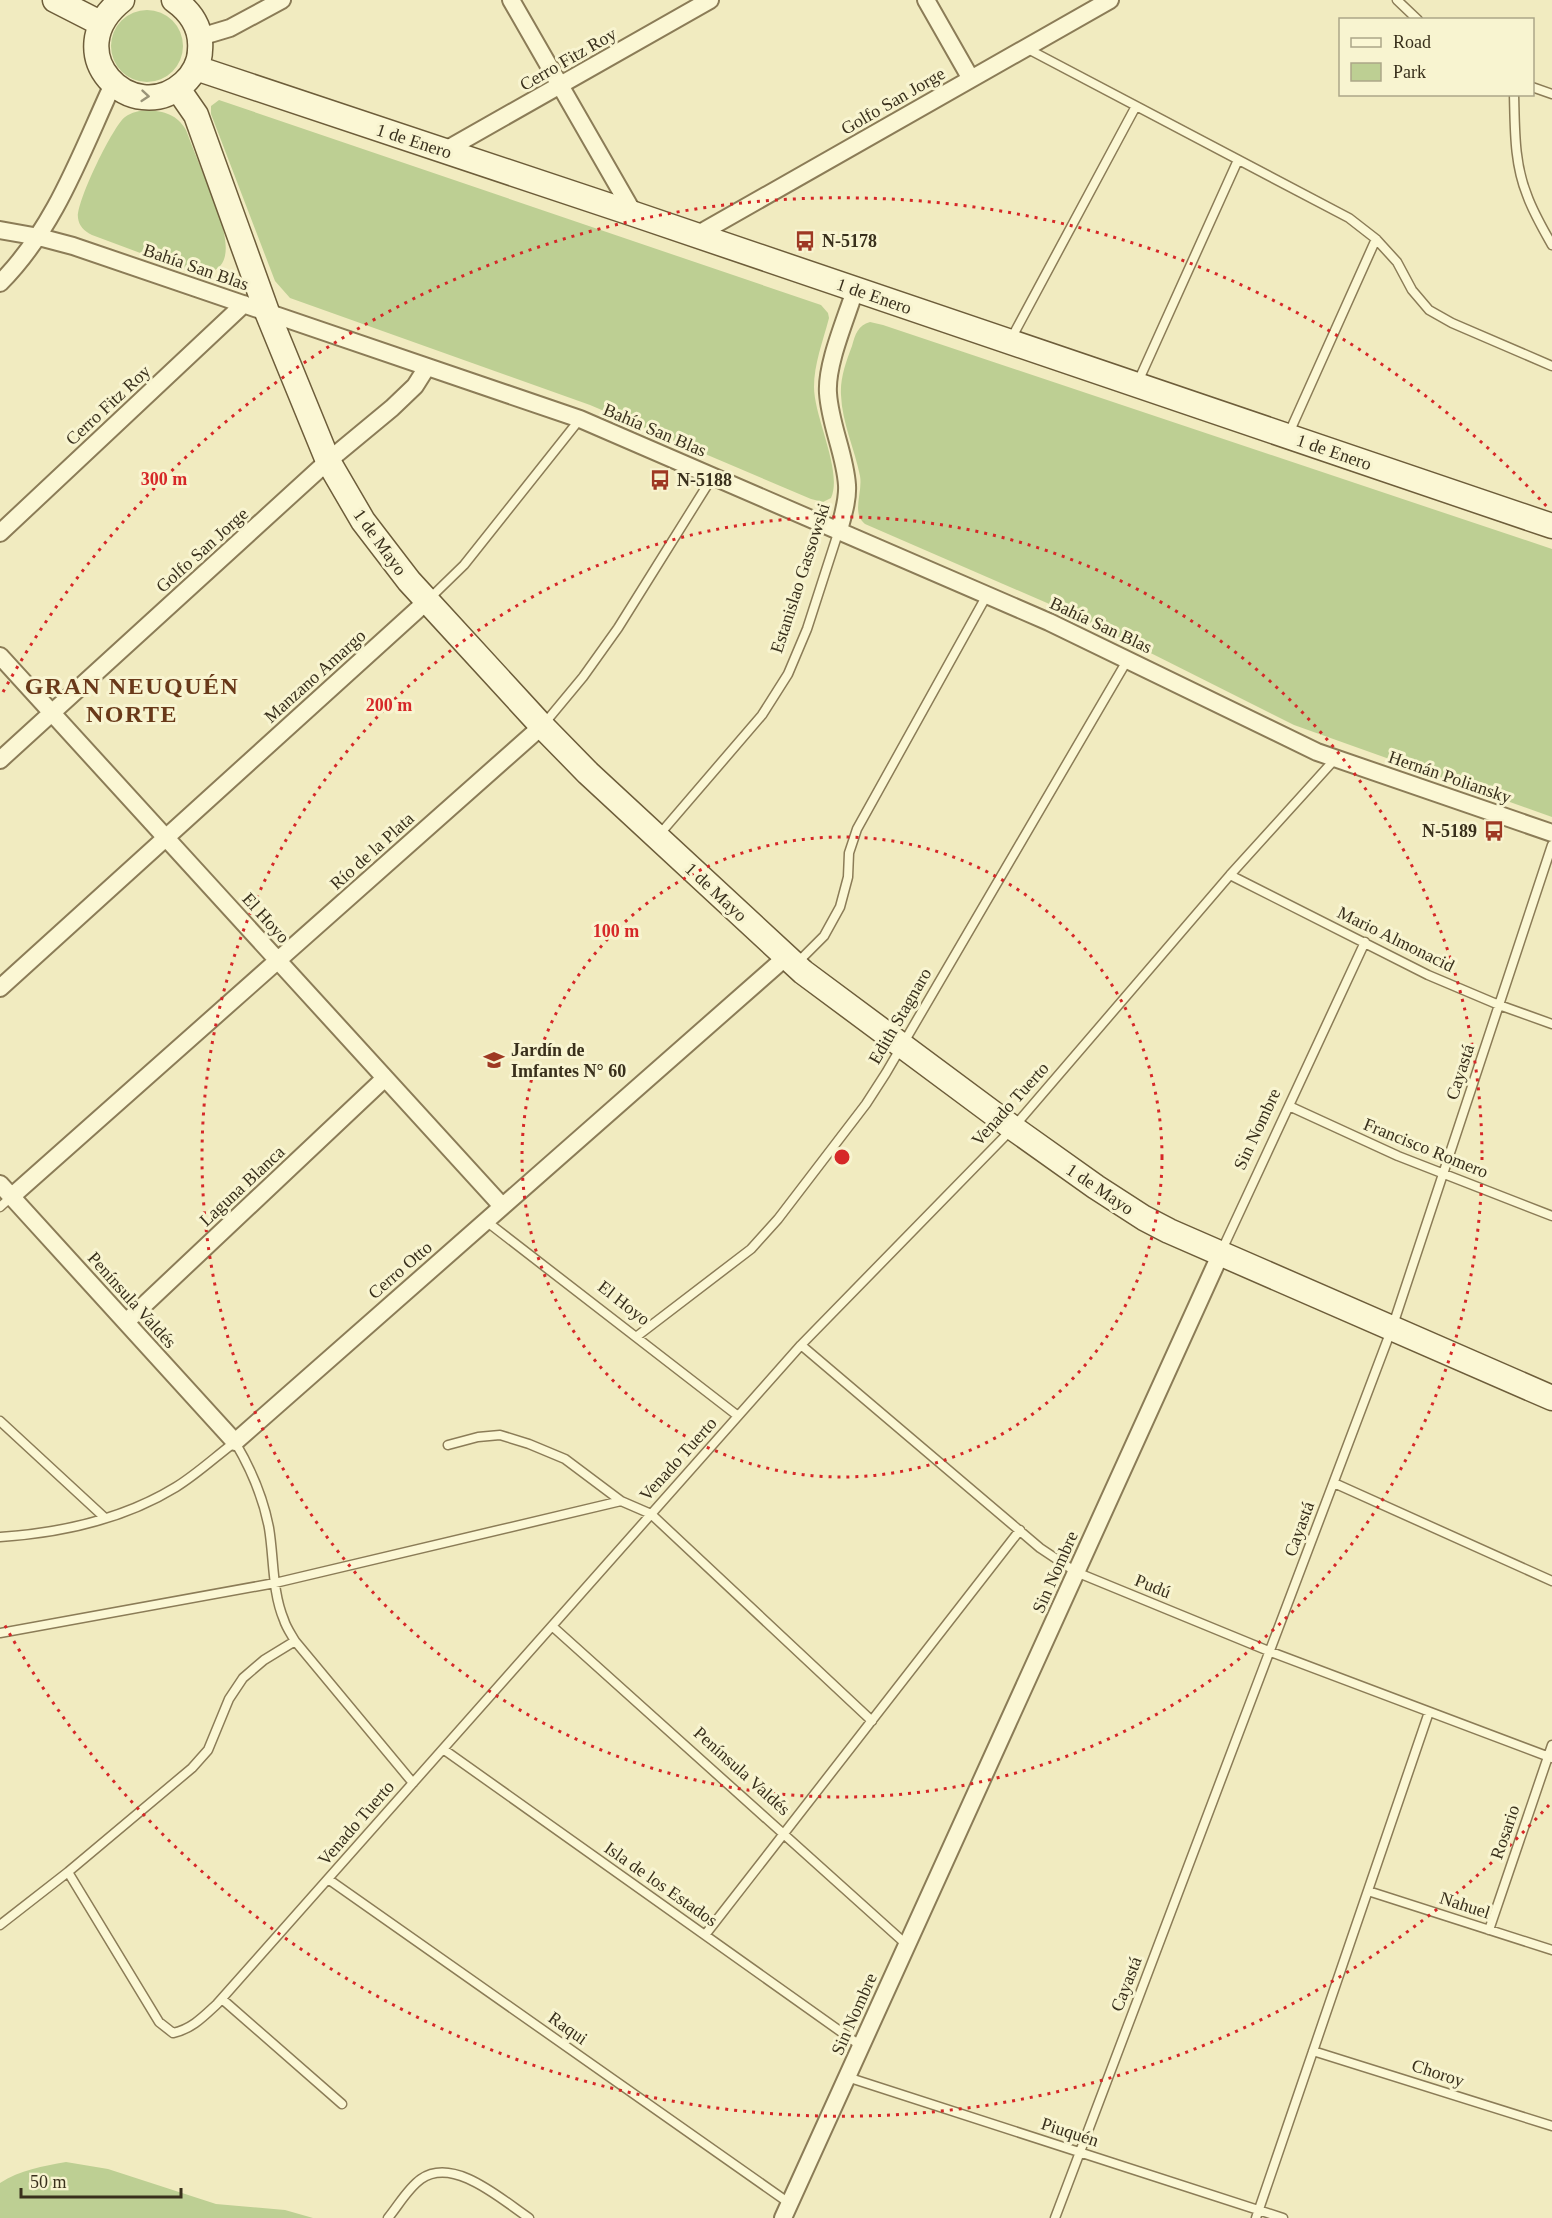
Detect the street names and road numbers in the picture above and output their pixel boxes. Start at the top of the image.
street label: Cerro Fitz Roy [516,23,620,95]
street label: Golfo San Jorge [837,63,949,139]
street label: 1 de Enero [374,119,454,163]
street label: Bahía San Blas [141,240,251,294]
street label: 1 de Enero [834,274,914,318]
street label: Cerro Fitz Roy [62,361,154,449]
street label: Bahía San Blas [600,399,710,461]
street label: 1 de Enero [1294,430,1374,474]
street label: Estanislao Gassowski [766,500,834,656]
street label: Golfo San Jorge [152,504,252,596]
street label: 1 de Mayo [349,505,411,579]
street label: Bahía San Blas [1047,593,1155,657]
street label: Manzano Amargo [260,625,370,727]
street label: Hernán Poliansky [1386,747,1514,807]
street label: Río de la Plata [326,808,418,894]
street label: 1 de Mayo [681,858,751,926]
street label: El Hoyo [238,889,294,947]
street label: Mario Almonacid [1334,902,1458,976]
street label: Edith Stagnaro [864,964,936,1068]
street label: Cayastá [1442,1042,1478,1102]
street label: Venado Tuerto [967,1058,1053,1150]
street label: Sin Nombre [1229,1085,1285,1173]
street label: Francisco Romero [1361,1114,1491,1182]
street label: Laguna Blanca [196,1142,288,1230]
street label: 1 de Mayo [1062,1159,1138,1219]
street label: Cerro Otto [364,1237,436,1303]
street label: Península Valdés [84,1248,180,1352]
street label: El Hoyo [594,1276,654,1330]
street label: Venado Tuerto [635,1413,721,1505]
street label: Cayastá [1280,1499,1318,1559]
street label: Sin Nombre [1028,1528,1082,1616]
street label: Pudú [1132,1570,1174,1602]
street label: Península Valdés [690,1723,794,1819]
street label: Venado Tuerto [314,1777,398,1869]
street label: Rosario [1486,1802,1524,1862]
street label: Isla de los Estados [601,1838,721,1930]
street label: Nahuel [1437,1887,1493,1923]
street label: Cayastá [1106,1954,1146,2014]
street label: Sin Nombre [827,1970,881,2058]
street label: Raqui [545,2007,591,2049]
street label: Choroy [1409,2055,1467,2091]
street label: Piuquén [1039,2113,1101,2151]

